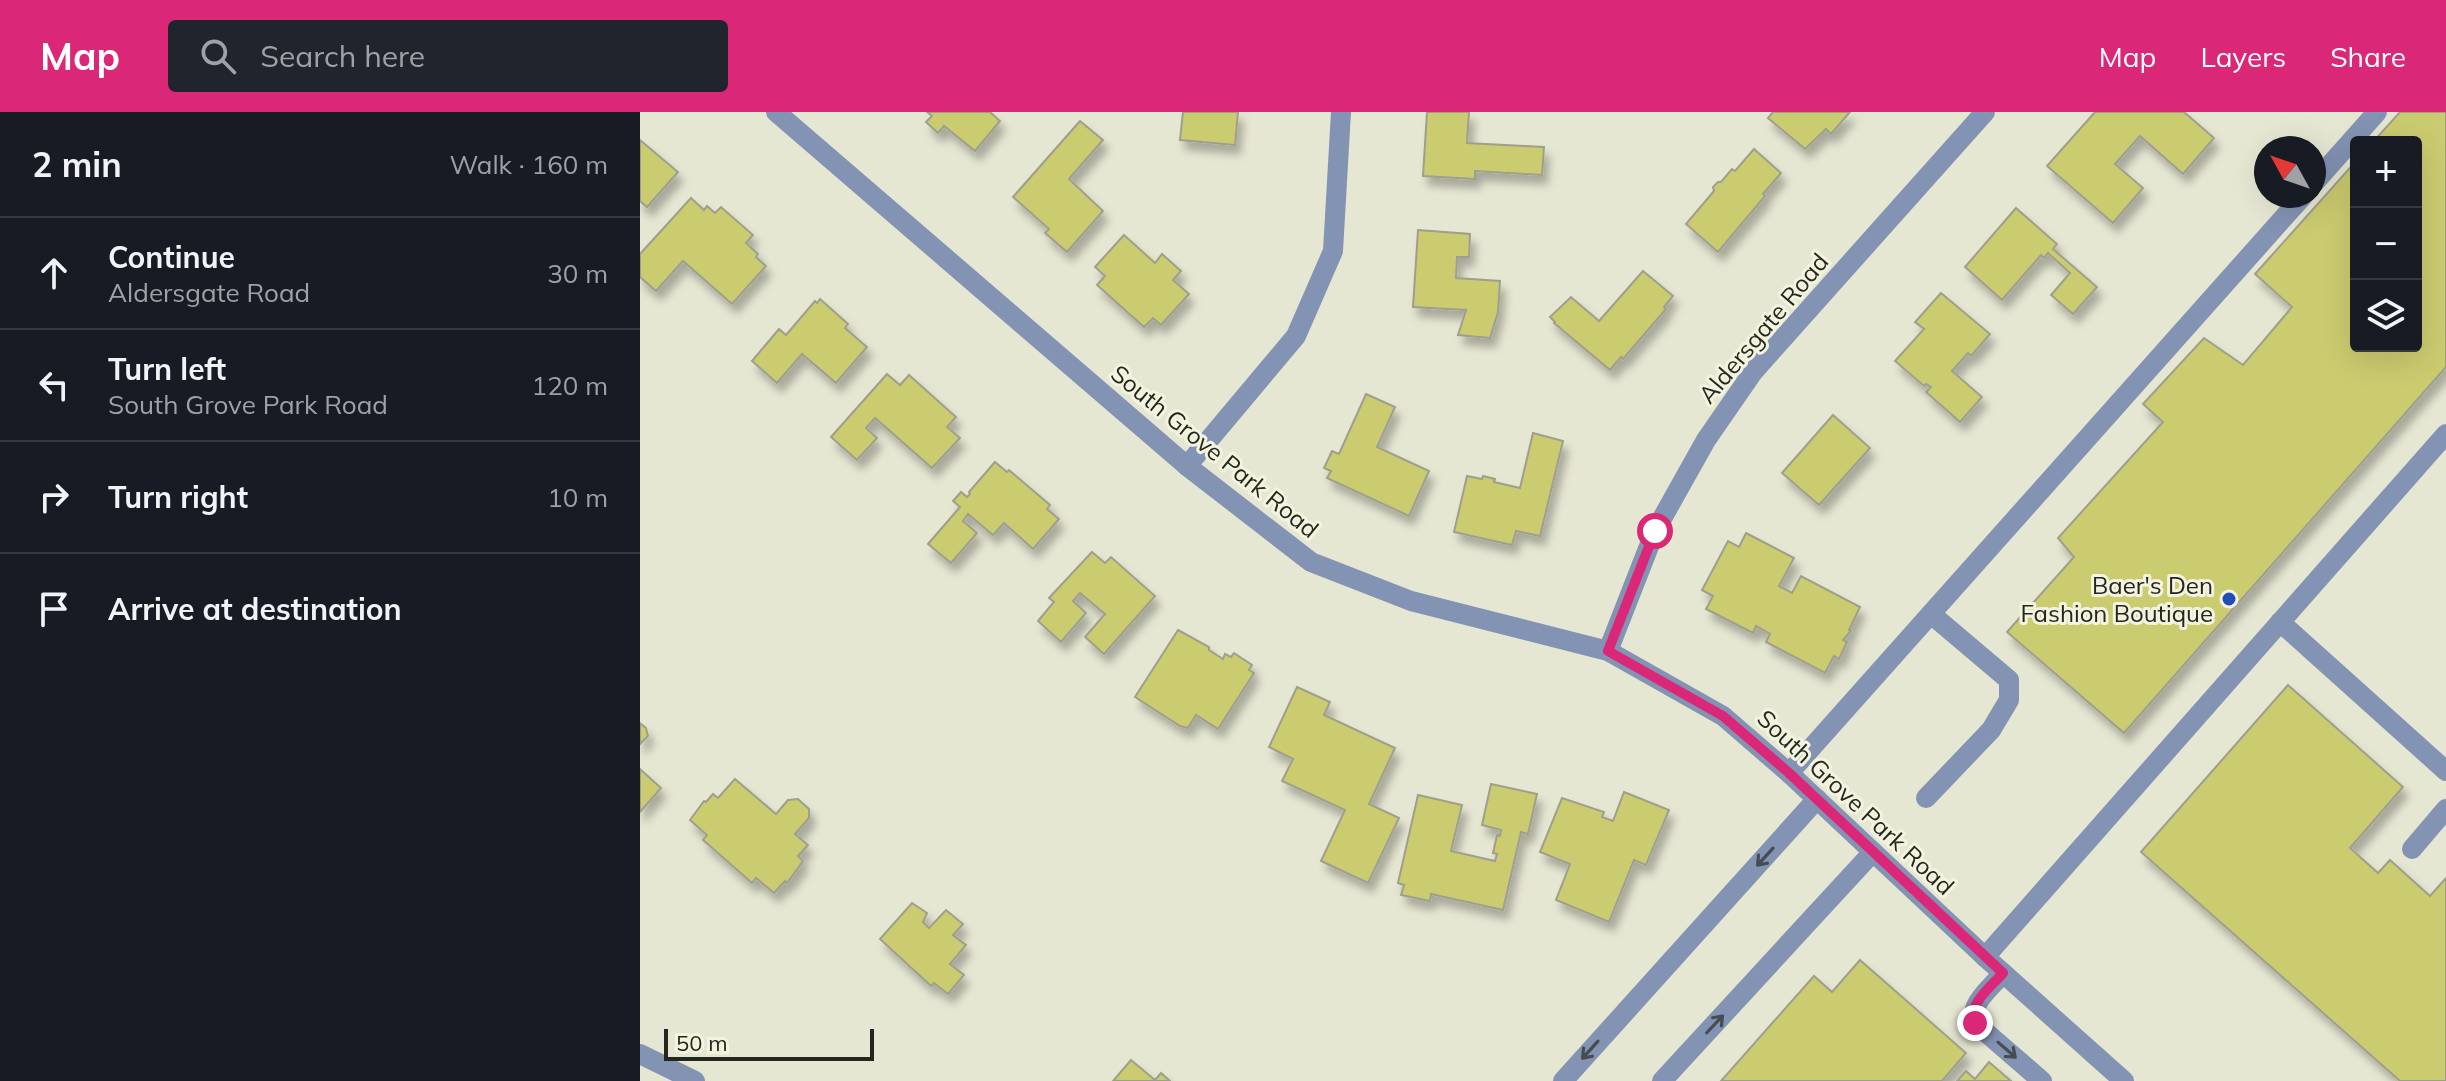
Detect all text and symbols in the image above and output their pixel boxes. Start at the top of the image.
search box [168,20,728,92]
text: Map [40,32,120,80]
icon: search [196,34,240,78]
text: Search here [260,37,425,75]
text: Map [2099,39,2156,74]
text: Layers [2200,39,2286,74]
text: Share [2330,39,2406,74]
north arrow [2254,136,2326,208]
map controls [2350,136,2422,352]
button: + [2350,136,2422,208]
text: 2 min [32,143,122,186]
text: Walk · 160 m [449,148,608,181]
button: − [2350,208,2422,280]
text: Continue [108,238,235,276]
street label: Aldersgate Road [1692,247,1834,409]
icon: ahead [32,251,76,295]
text: 30 m [547,257,608,290]
text: Aldersgate Road [108,276,310,309]
button: layers [2350,280,2422,352]
text: Turn left [108,350,226,388]
street label: South Grove Park Road [1105,358,1325,544]
icon: left [32,363,76,407]
text: 120 m [532,369,608,402]
text: South Grove Park Road [108,388,388,421]
icon: right [32,475,76,519]
text: Turn right [108,478,248,516]
text: 10 m [547,481,608,514]
route start [1637,513,1673,549]
place label: Baer's Den Fashion Boutique [2021,570,2213,628]
icon: arrive [32,587,76,631]
text: Arrive at destination [108,590,402,628]
marker: Baer's Den Fashion Boutique [2220,590,2238,608]
street label: South Grove Park Road [1751,703,1961,901]
one-way arrow [1756,847,1774,867]
route end [1957,1005,1993,1041]
one-way arrow [1705,1014,1723,1034]
scale bar [664,1025,874,1061]
text: 50 m [676,1029,727,1057]
one-way arrow [1582,1040,1600,1060]
one-way arrow [1996,1041,2016,1059]

